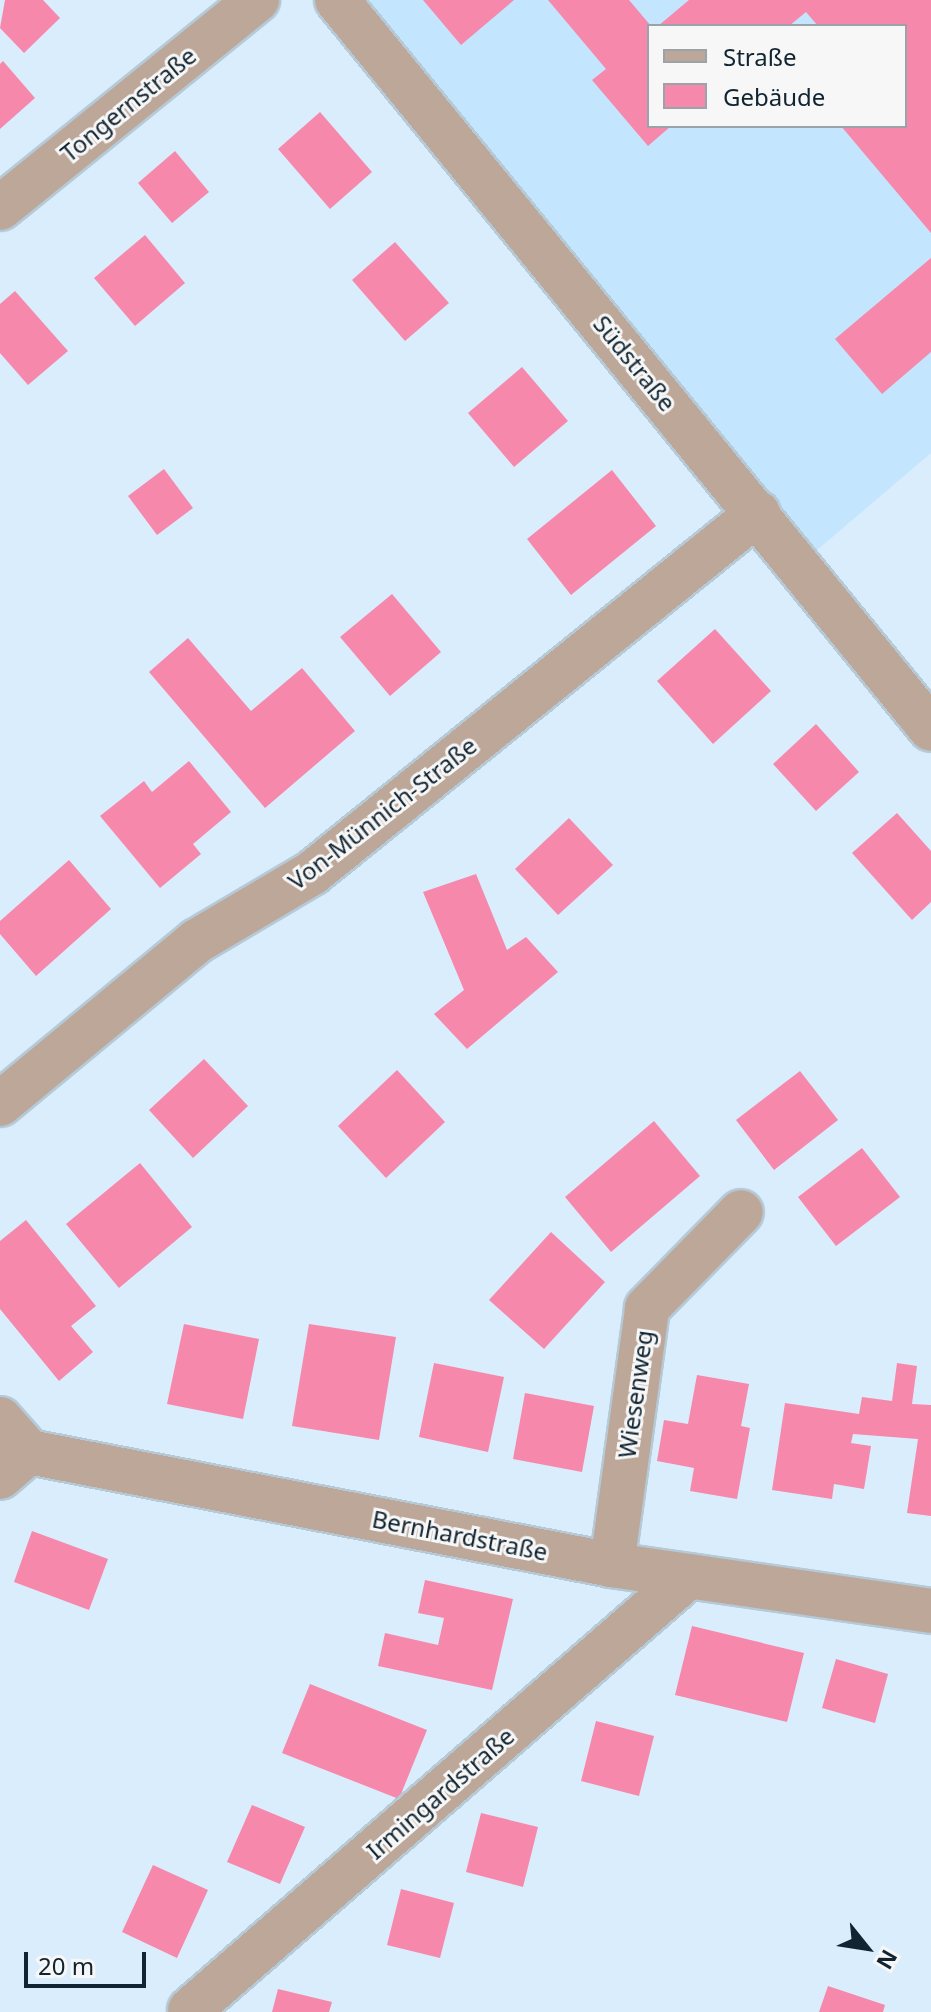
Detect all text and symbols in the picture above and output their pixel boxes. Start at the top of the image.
legend [647,24,907,128]
text: Straße [723,40,796,73]
street label: Tongernstraße [55,41,201,167]
text: Gebäude [723,80,825,113]
street label: Südstraße [588,309,682,417]
street label: Von-Münnich-Straße [282,731,482,895]
street label: Wiesenweg [612,1328,658,1460]
street label: Bernhardstraße [370,1504,550,1566]
street label: Irmingardstraße [360,1721,520,1865]
north arrow [827,1908,907,1988]
scale bar [28,1936,150,1986]
text: N [870,1945,905,1975]
text: 20 m [38,1949,94,1982]

